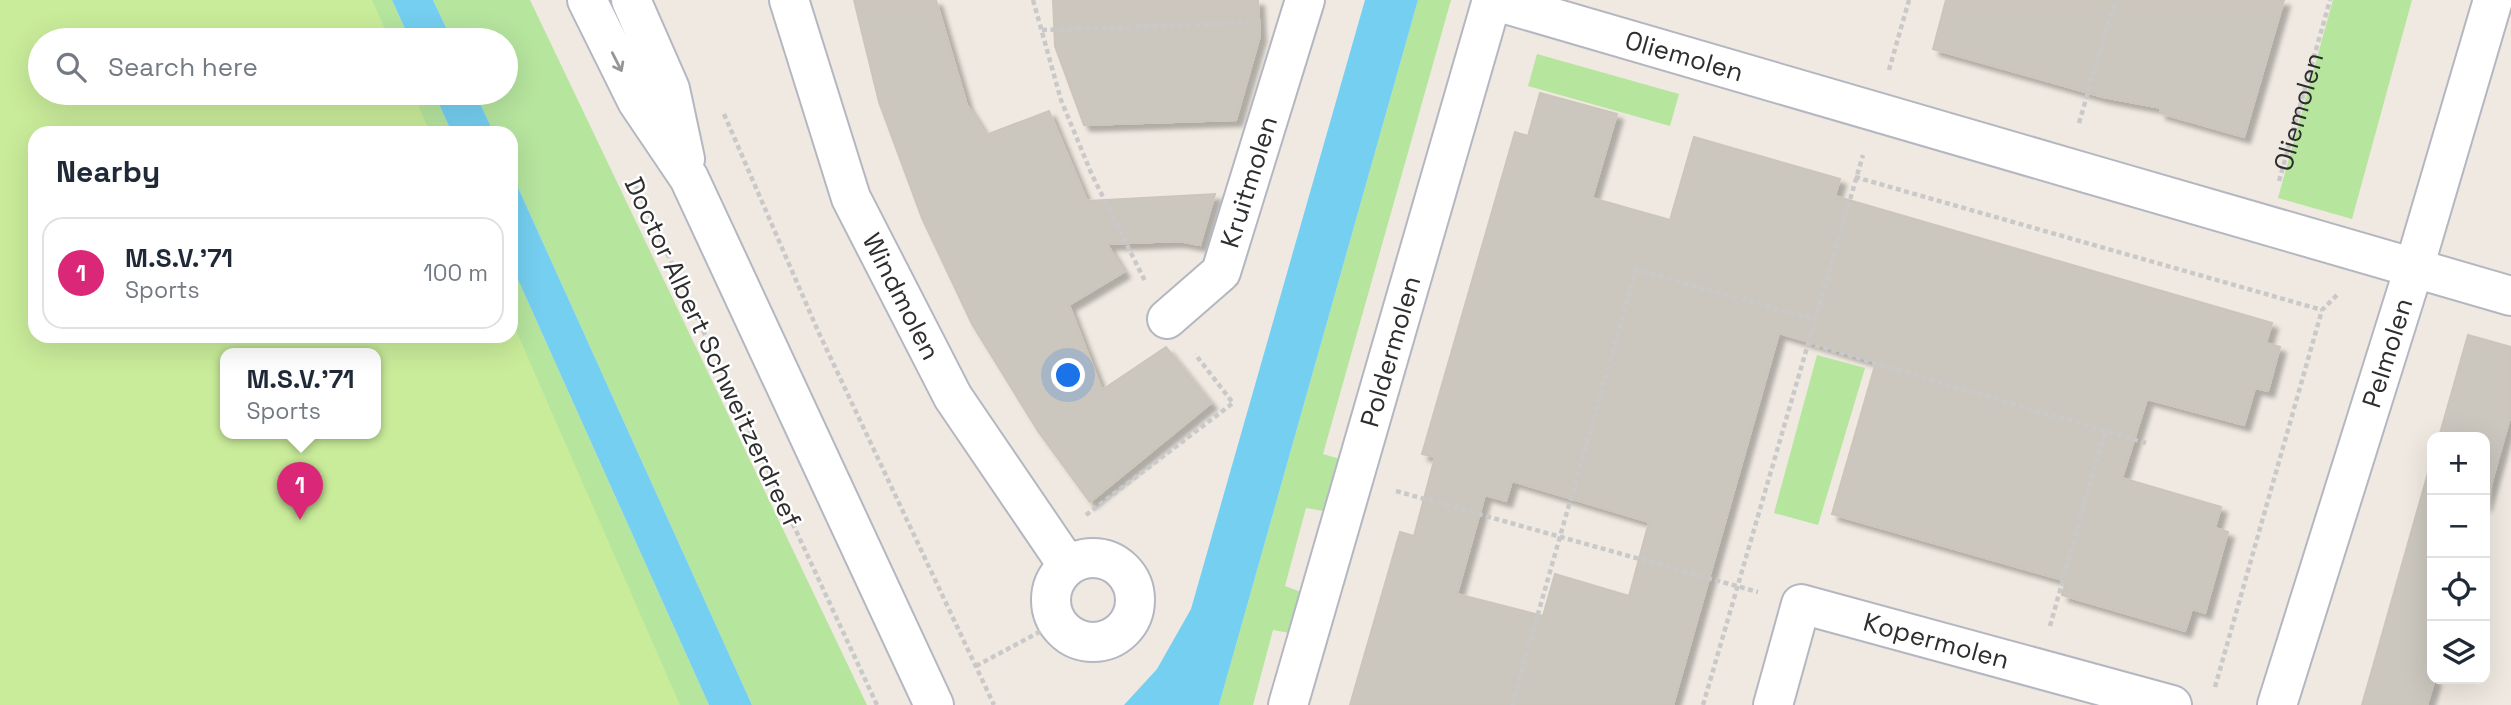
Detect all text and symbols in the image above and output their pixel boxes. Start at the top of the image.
street label: Oliemolen [1621,23,1747,89]
search box [28,28,518,105]
icon: search [52,48,90,86]
street label: Oliemolen [2266,48,2331,175]
text: Search here [108,50,258,84]
one-way arrow [610,51,624,71]
street label: Kruitmolen [1213,112,1285,252]
text: Nearby [56,152,160,191]
street label: Doctor Albert Schweitzerdreef [617,171,809,533]
street label: Windmolen [855,227,948,366]
text: M.S.V.'71 [125,241,233,275]
text: 1 [76,258,86,288]
text: 100 m [423,258,488,288]
street label: Poldermolen [1352,272,1428,431]
text: Sports [125,275,200,305]
street label: Pelmolen [2354,294,2421,412]
popup [220,348,381,439]
your location [1051,358,1085,392]
text: M.S.V.'71 [246,362,355,396]
text: Sports [246,396,321,426]
map controls [2427,432,2490,684]
button: + [2427,432,2490,495]
pin: 1 [277,462,323,520]
button: − [2427,495,2490,558]
button: locate [2427,558,2490,621]
street label: Kopermolen [1860,605,2013,677]
button: layers [2427,621,2490,684]

